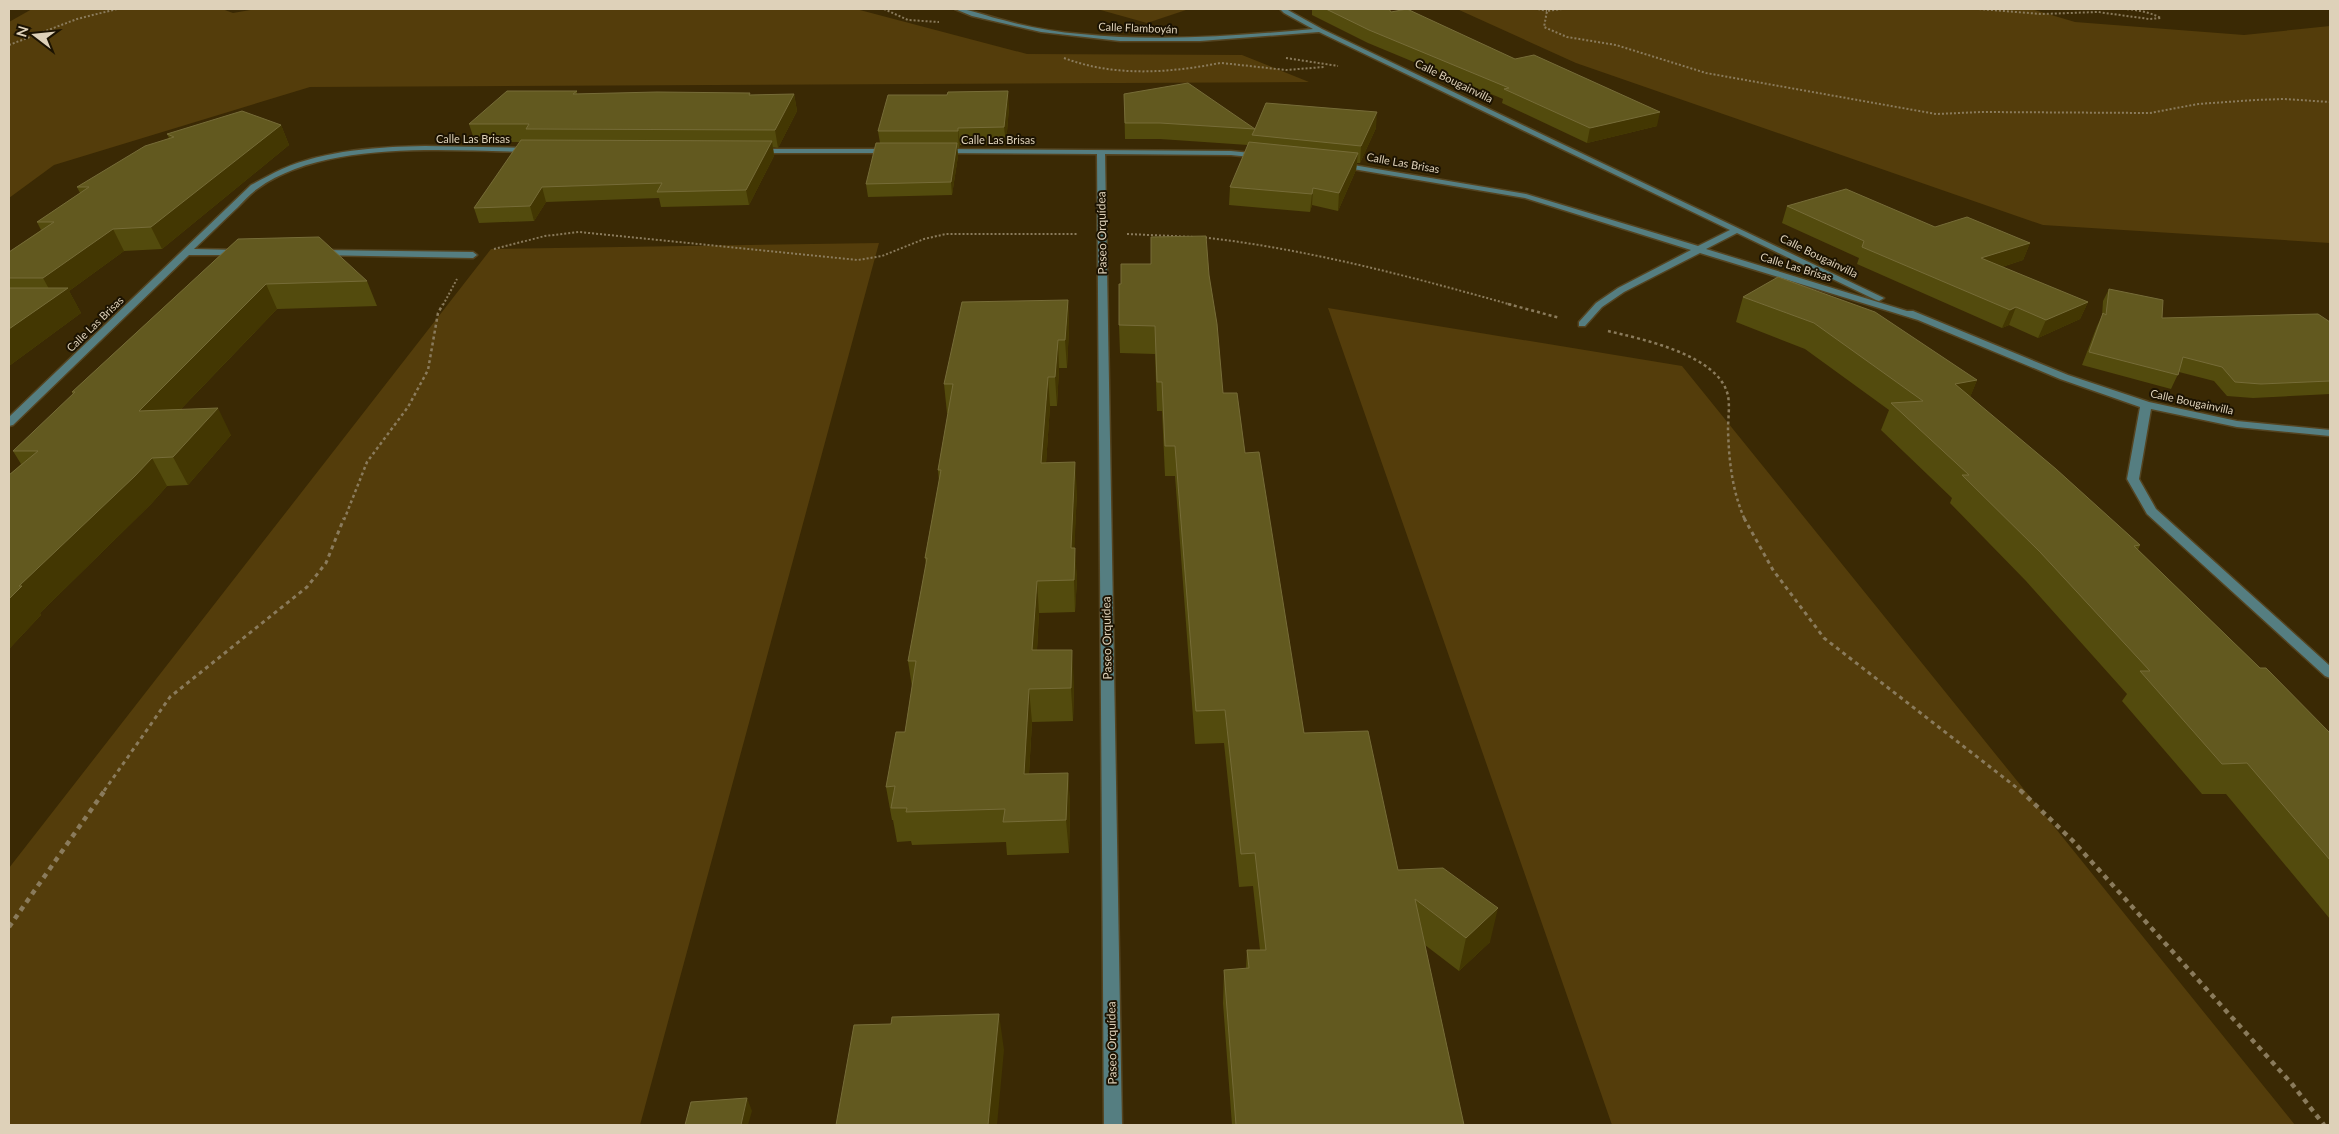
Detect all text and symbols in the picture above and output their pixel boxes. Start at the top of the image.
north arrow [10,10,60,60]
street label: Calle Flamboyán [1098,20,1178,35]
text: N [12,24,32,39]
street label: Calle Bougainvilla [1413,56,1495,105]
street label: Calle Las Brisas [436,132,510,145]
street label: Calle Las Brisas [961,133,1035,146]
street label: Calle Las Brisas [1366,150,1441,175]
street label: Paseo Orquídea [1093,191,1110,275]
street label: Calle Bougainvilla [1778,231,1860,280]
street label: Calle Las Brisas [1759,249,1834,284]
street label: Calle Las Brisas [64,293,126,354]
street label: Calle Bougainvilla [2149,386,2235,417]
street label: Paseo Orquídea [1098,596,1115,680]
street label: Paseo Orquídea [1103,1001,1120,1085]

